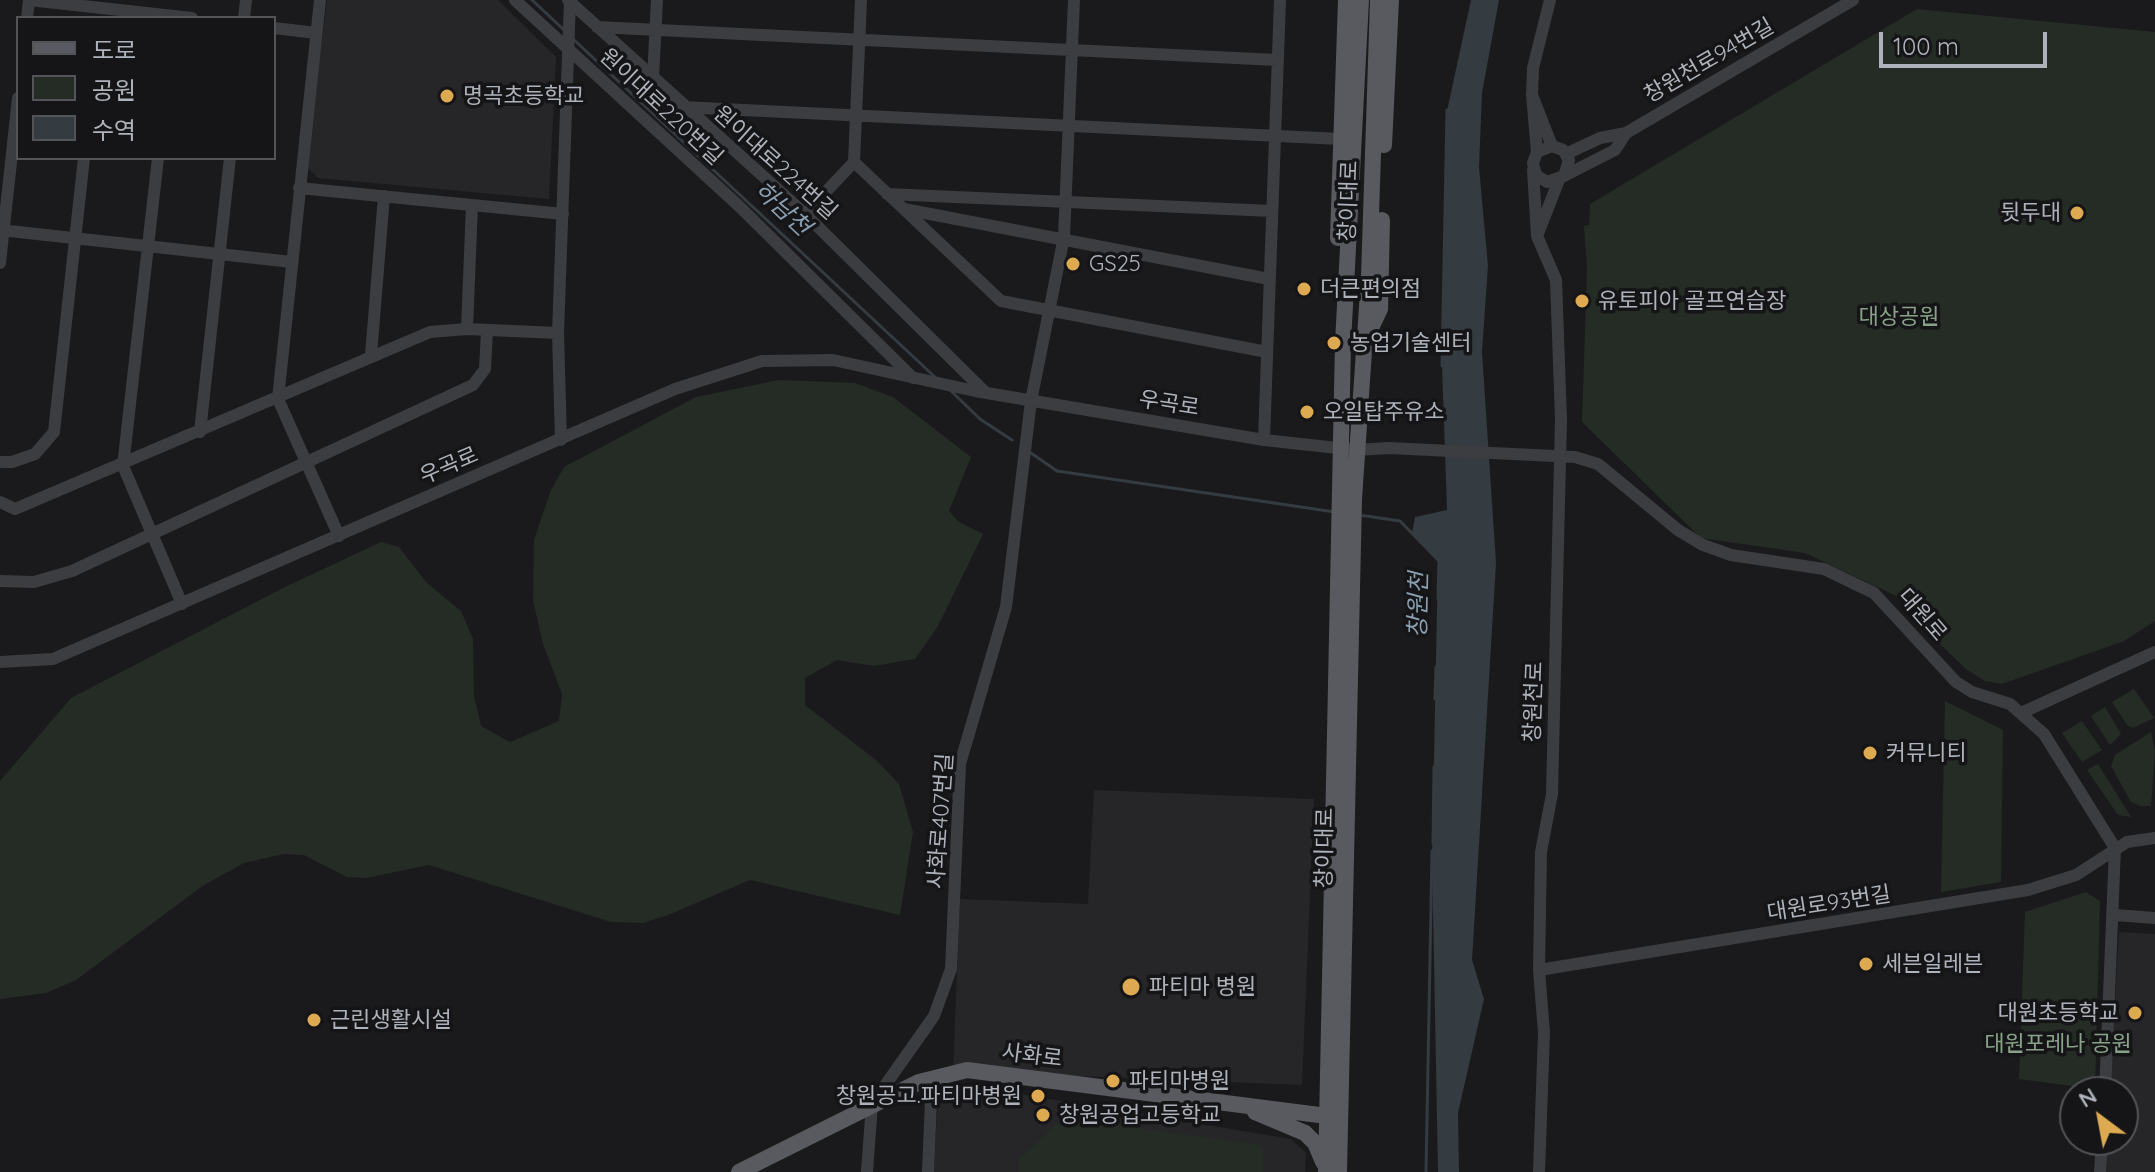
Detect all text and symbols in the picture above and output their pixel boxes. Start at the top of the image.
street label: 창원천로94번길 [1639,13,1779,109]
legend [16,16,276,160]
scale bar [1883,16,2051,66]
text: 100 m [1893,31,1959,61]
text: 도로 [92,35,136,65]
street label: 원이대로220번길 [594,43,728,171]
text: 공원 [92,75,136,105]
place label: 명곡초등학교 [463,83,584,109]
marker: 명곡초등학교 [438,87,456,105]
street label: 원이대로224번길 [708,101,842,225]
text: 수역 [92,115,136,145]
street label: 창이대로 [1334,160,1364,242]
water label: 하남천 [748,176,816,242]
place label: 뒷두대 [2000,200,2061,226]
marker: 뒷두대 [2068,204,2086,222]
place label: GS25 [1089,251,1141,277]
marker: GS25 [1064,255,1082,273]
place label: 더큰편의점 [1320,276,1421,302]
marker: 더큰편의점 [1295,280,1313,298]
place label: 유토피아 골프연습장 [1598,288,1786,314]
marker: 유토피아 골프연습장 [1573,292,1591,310]
park label: 대상공원 [1859,304,1939,330]
place label: 농업기술센터 [1350,330,1471,356]
marker: 농업기술센터 [1325,334,1343,352]
street label: 우곡로 [1137,386,1201,422]
place label: 오일탑주유소 [1323,399,1444,425]
marker: 오일탑주유소 [1298,403,1316,421]
street label: 우곡로 [416,442,482,490]
water label: 창원천 [1404,572,1434,638]
street label: 대원로 [1892,583,1952,647]
street label: 창원천로 [1519,661,1549,743]
place label: 커뮤니티 [1886,740,1967,766]
marker: 커뮤니티 [1861,744,1879,762]
street label: 사화로407번길 [923,752,959,890]
street label: 창이대로 [1311,807,1339,889]
street label: 대원로93번길 [1765,881,1893,927]
place label: 세븐일레븐 [1882,951,1983,977]
marker: 세븐일레븐 [1857,955,1875,973]
place label: 파티마 병원 [1149,974,1256,1000]
marker: 파티마 병원 [1120,976,1142,998]
place label: 대원초등학교 [1998,1000,2119,1026]
marker: 대원초등학교 [2126,1004,2144,1022]
place label: 근린생활시설 [330,1007,451,1033]
marker: 근린생활시설 [305,1011,323,1029]
park label: 대원포레나 공원 [1984,1031,2132,1057]
street label: 사화로 [1000,1039,1064,1073]
place label: 파티마병원 [1129,1068,1230,1094]
marker: 파티마병원 [1104,1072,1122,1090]
north arrow [2059,1076,2139,1156]
text: N [2073,1081,2102,1114]
place label: 창원공고.파티마병원 [836,1083,1022,1109]
marker: 창원공고.파티마병원 [1029,1087,1047,1105]
place label: 창원공업고등학교 [1059,1102,1221,1128]
marker: 창원공업고등학교 [1034,1106,1052,1124]

